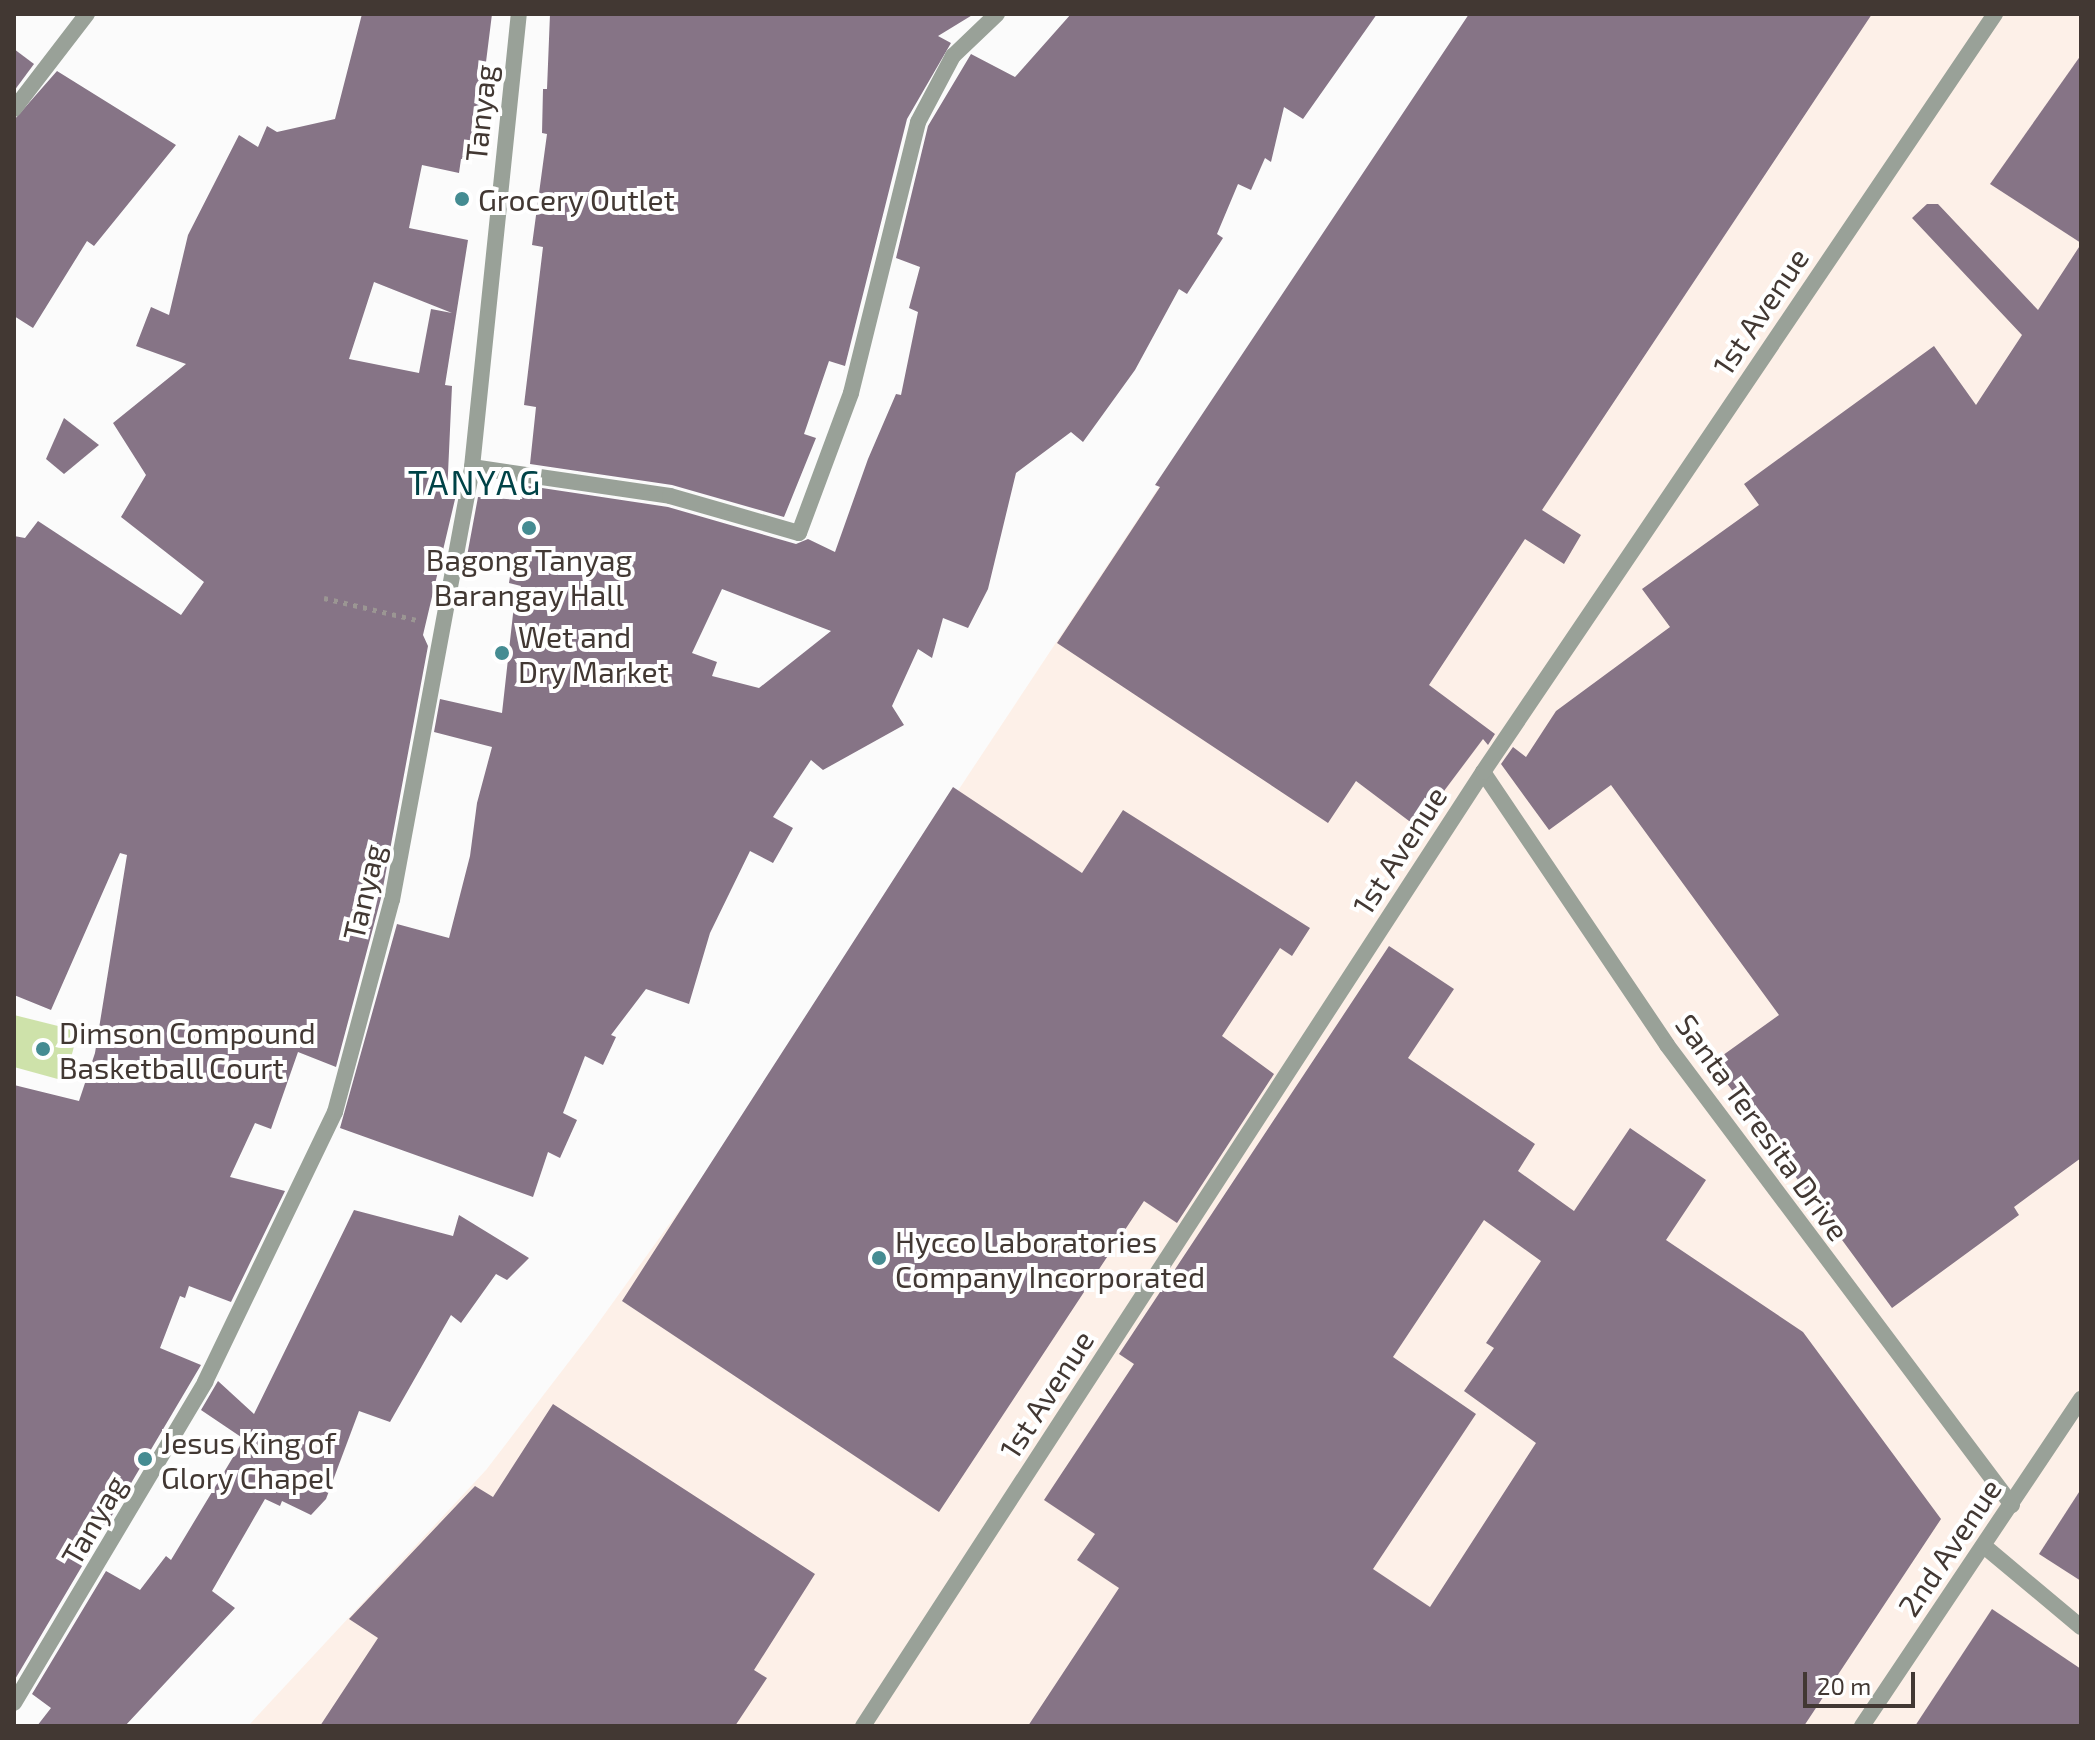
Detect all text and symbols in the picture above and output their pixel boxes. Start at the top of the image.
street label: Tanyag [457,63,503,163]
place label: Grocery Outlet [478,181,676,217]
marker: Grocery Outlet [453,190,471,208]
street label: 1st Avenue [1704,240,1816,382]
district label: TANYAG [408,462,542,502]
marker: Bagong Tanyag Barangay Hall [520,519,538,537]
place label: Bagong Tanyag Barangay Hall [425,541,633,612]
place label: Wet and Dry Market [518,618,670,688]
marker: Wet and Dry Market [493,644,511,662]
street label: 1st Avenue [1344,779,1454,921]
street label: Tanyag [335,840,391,944]
street label: Santa Teresita Drive [1669,1006,1857,1248]
place label: Dimson Compound Basketball Court [59,1014,316,1084]
marker: Dimson Compound Basketball Court [34,1040,52,1058]
place label: Hycco Laboratories Company Incorporated [895,1223,1206,1294]
marker: Hycco Laboratories Company Incorporated [870,1249,888,1267]
street label: 1st Avenue [991,1323,1101,1465]
place label: Jesus King of Glory Chapel [161,1424,336,1494]
marker: Jesus King of Glory Chapel [136,1450,154,1468]
street label: Tanyag [53,1469,133,1571]
street label: 2nd Avenue [1890,1471,2008,1623]
scale bar [1807,1656,1919,1706]
text: 20 m [1817,1671,1871,1700]

